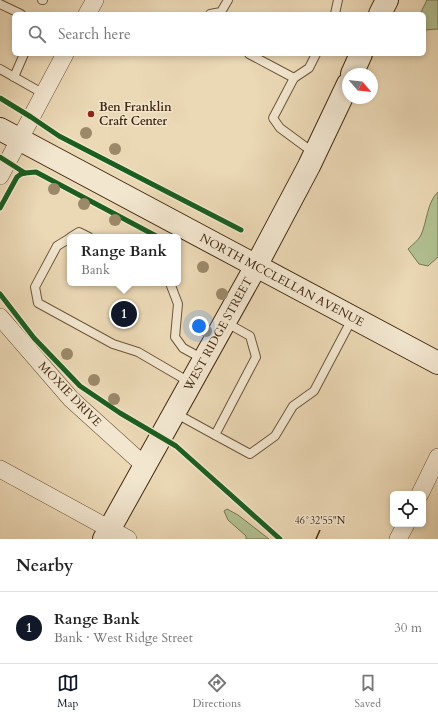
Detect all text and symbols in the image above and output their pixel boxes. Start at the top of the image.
search box [12,12,426,56]
icon: search [26,23,48,45]
text: Search here [58,24,131,44]
north arrow [342,68,378,104]
place label: Ben Franklin Craft Center [99,99,172,129]
marker: Ben Franklin Craft Center [86,109,96,119]
street label: NORTH MCCLELLAN AVENUE [197,230,367,330]
popup [67,234,181,286]
text: Range Bank [81,241,167,261]
text: Bank [81,261,110,279]
street label: WEST RIDGE STREET [180,274,256,395]
pin: 1 [111,299,137,329]
your location [189,316,209,336]
street label: MOXIE DRIVE [35,358,105,430]
map controls [390,491,426,527]
button: locate [390,491,426,527]
text: 46°32'55"N [295,514,346,528]
text: Nearby [16,554,73,577]
text: Range Bank [54,609,140,629]
text: 1 [26,619,32,637]
text: 30 m [394,619,422,637]
text: Bank · West Ridge Street [54,629,193,647]
tab: Map [57,672,79,711]
tab: Directions [192,672,241,711]
tab: Saved [355,672,381,711]

